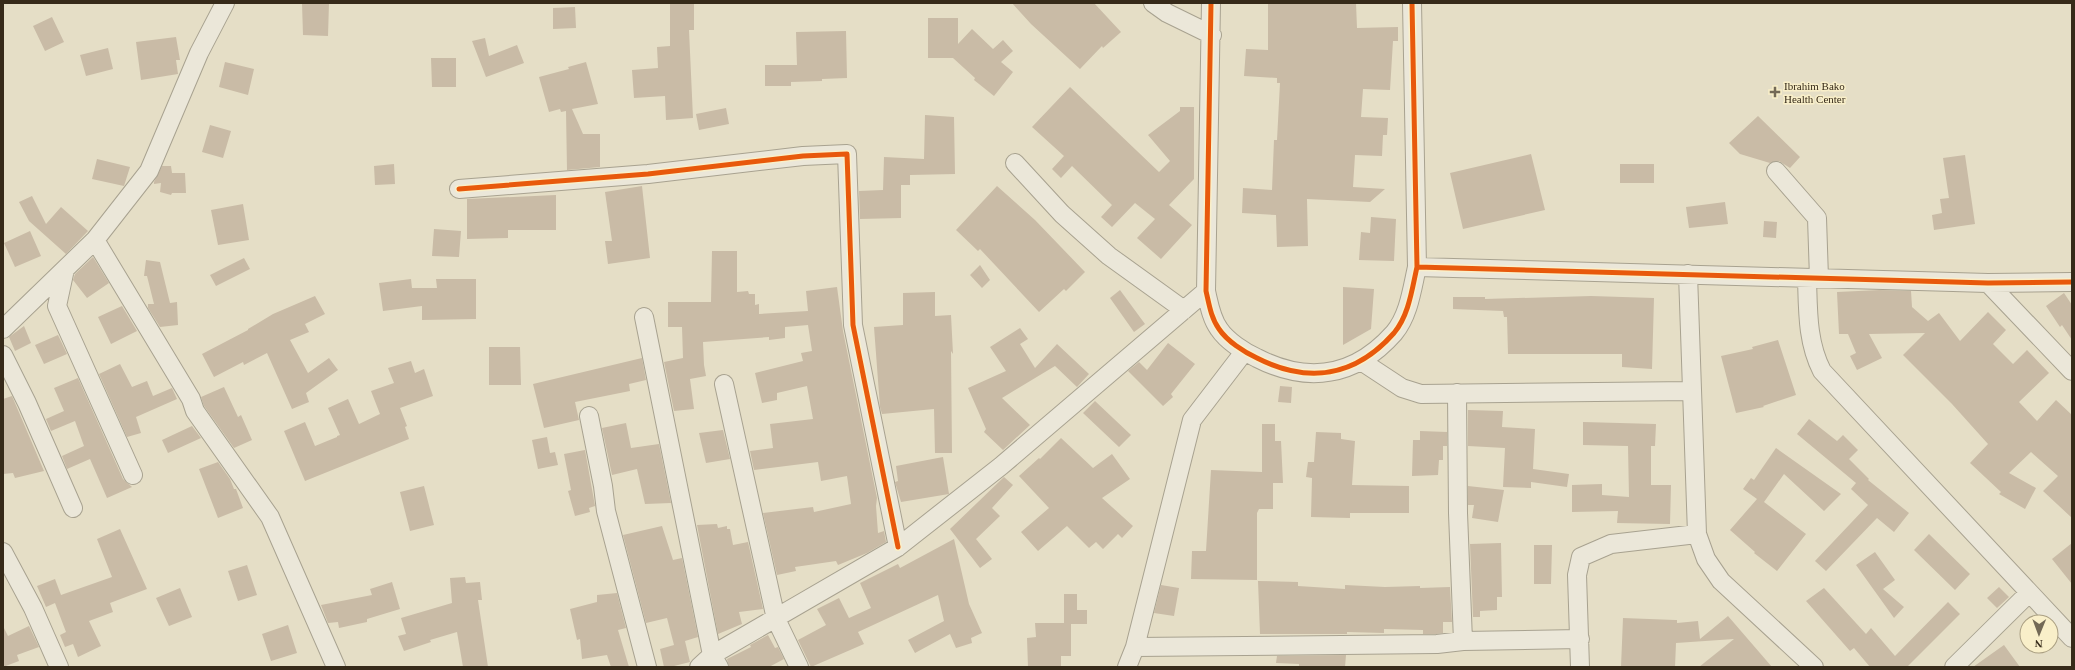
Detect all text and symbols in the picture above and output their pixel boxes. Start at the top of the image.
place label: Ibrahim Bako Health Center [1784,80,1846,105]
marker: Ibrahim Bako Health Center [1769,86,1781,98]
north arrow [2019,614,2059,654]
text: N [2035,638,2043,650]

